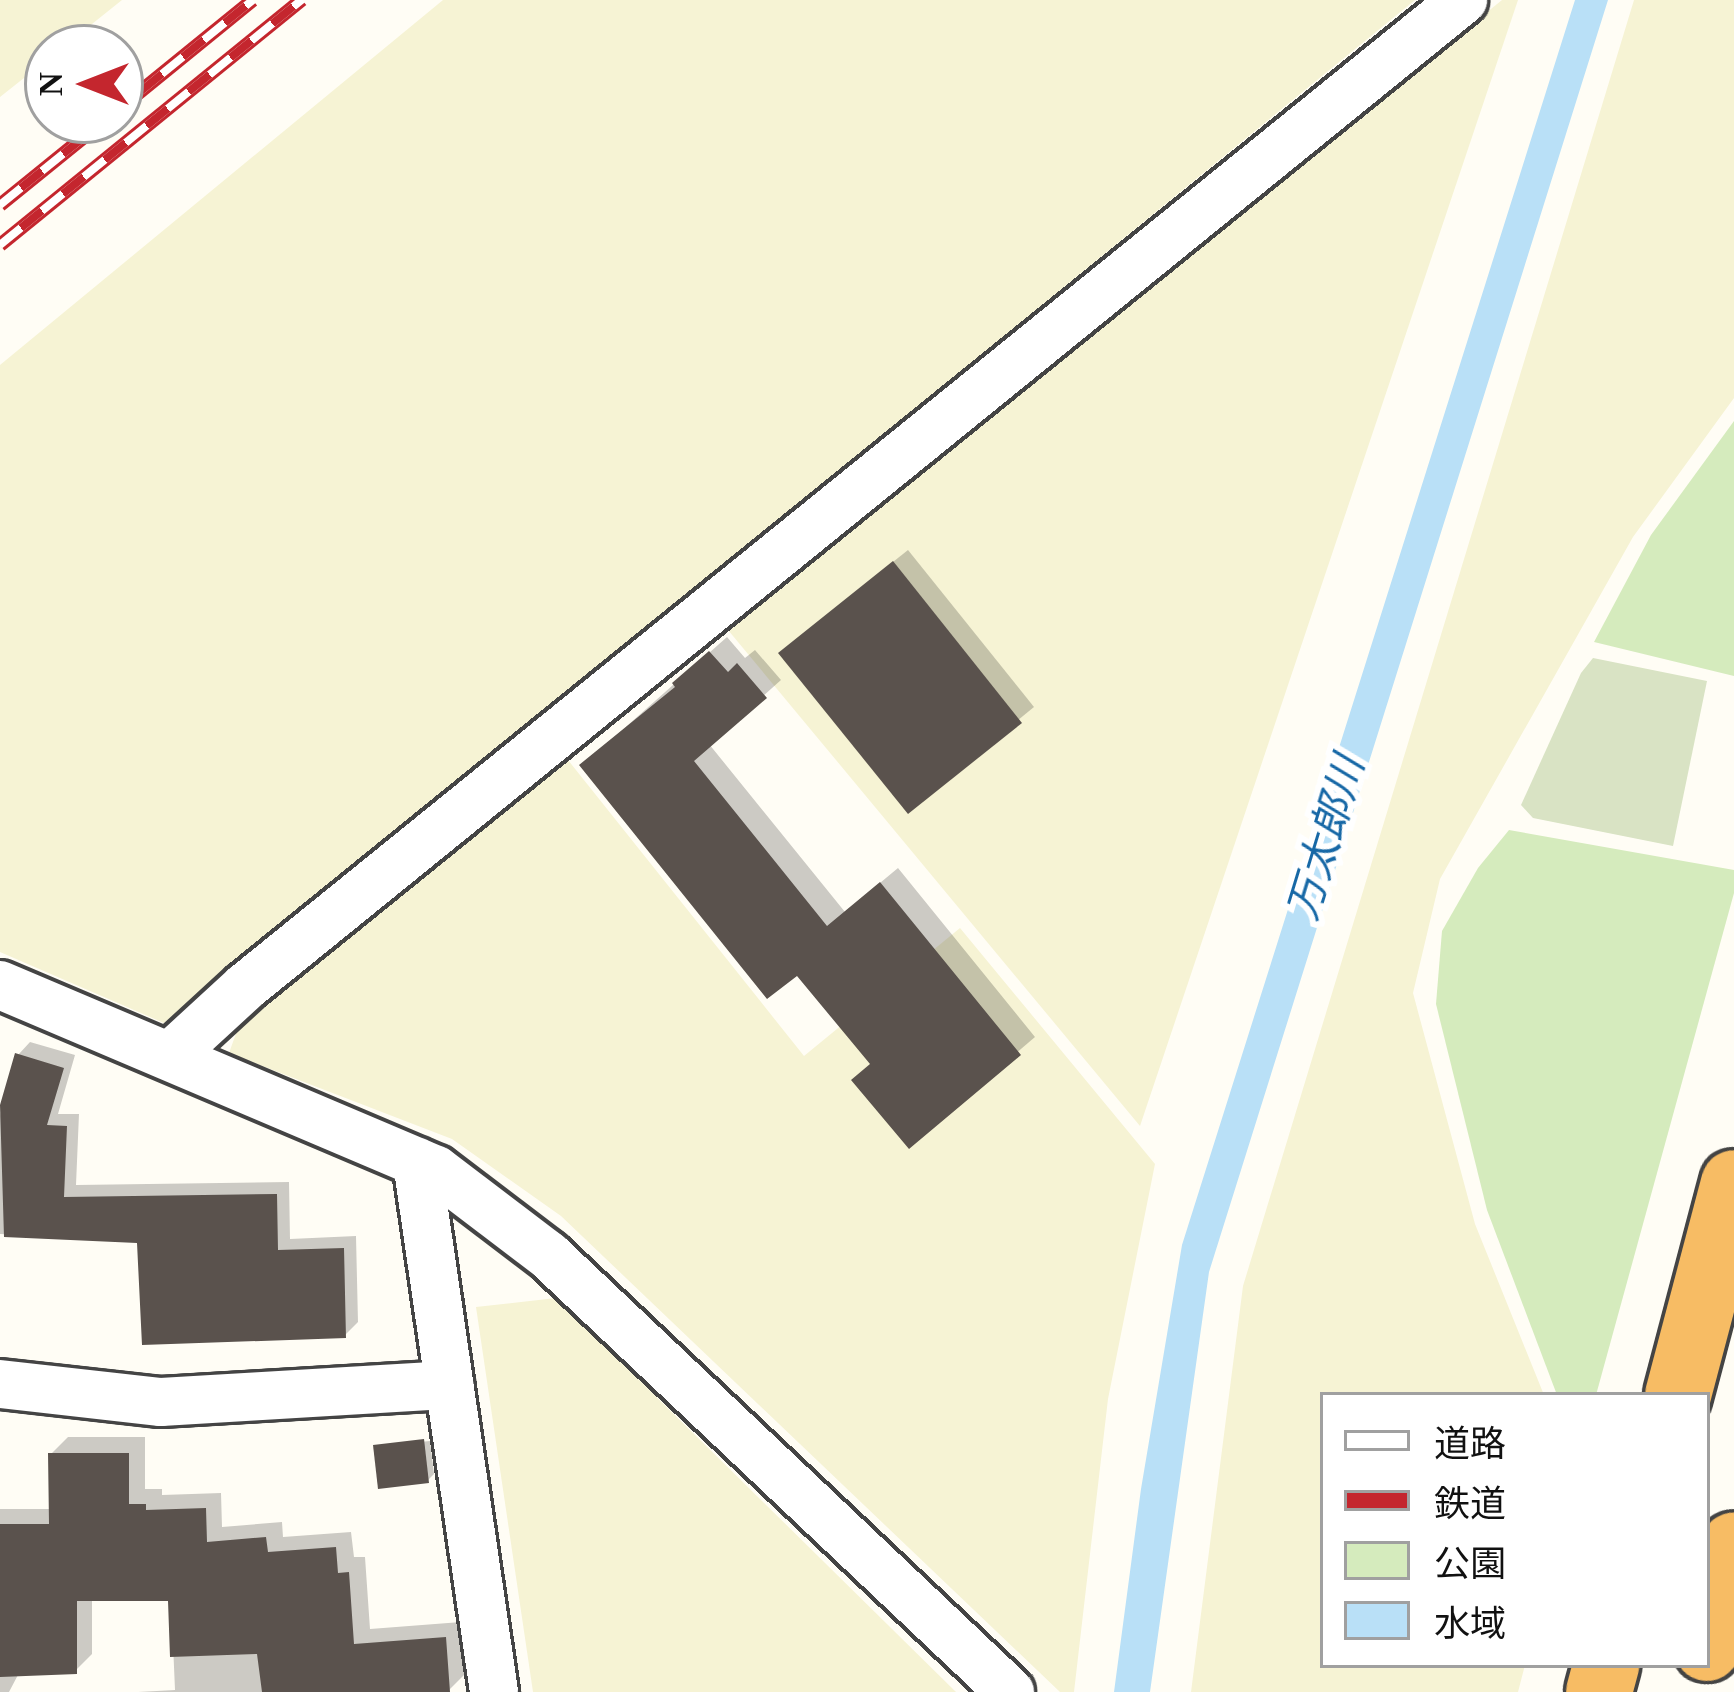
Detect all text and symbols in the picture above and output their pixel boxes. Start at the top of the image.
north arrow [24,24,144,144]
text: N [33,72,69,96]
water label: 万太郎川 [1277,750,1375,926]
legend [1320,1392,1710,1668]
text: 道路 [1434,1424,1506,1464]
text: 鉄道 [1434,1484,1506,1524]
text: 公園 [1434,1544,1506,1584]
text: 水域 [1434,1604,1506,1644]

